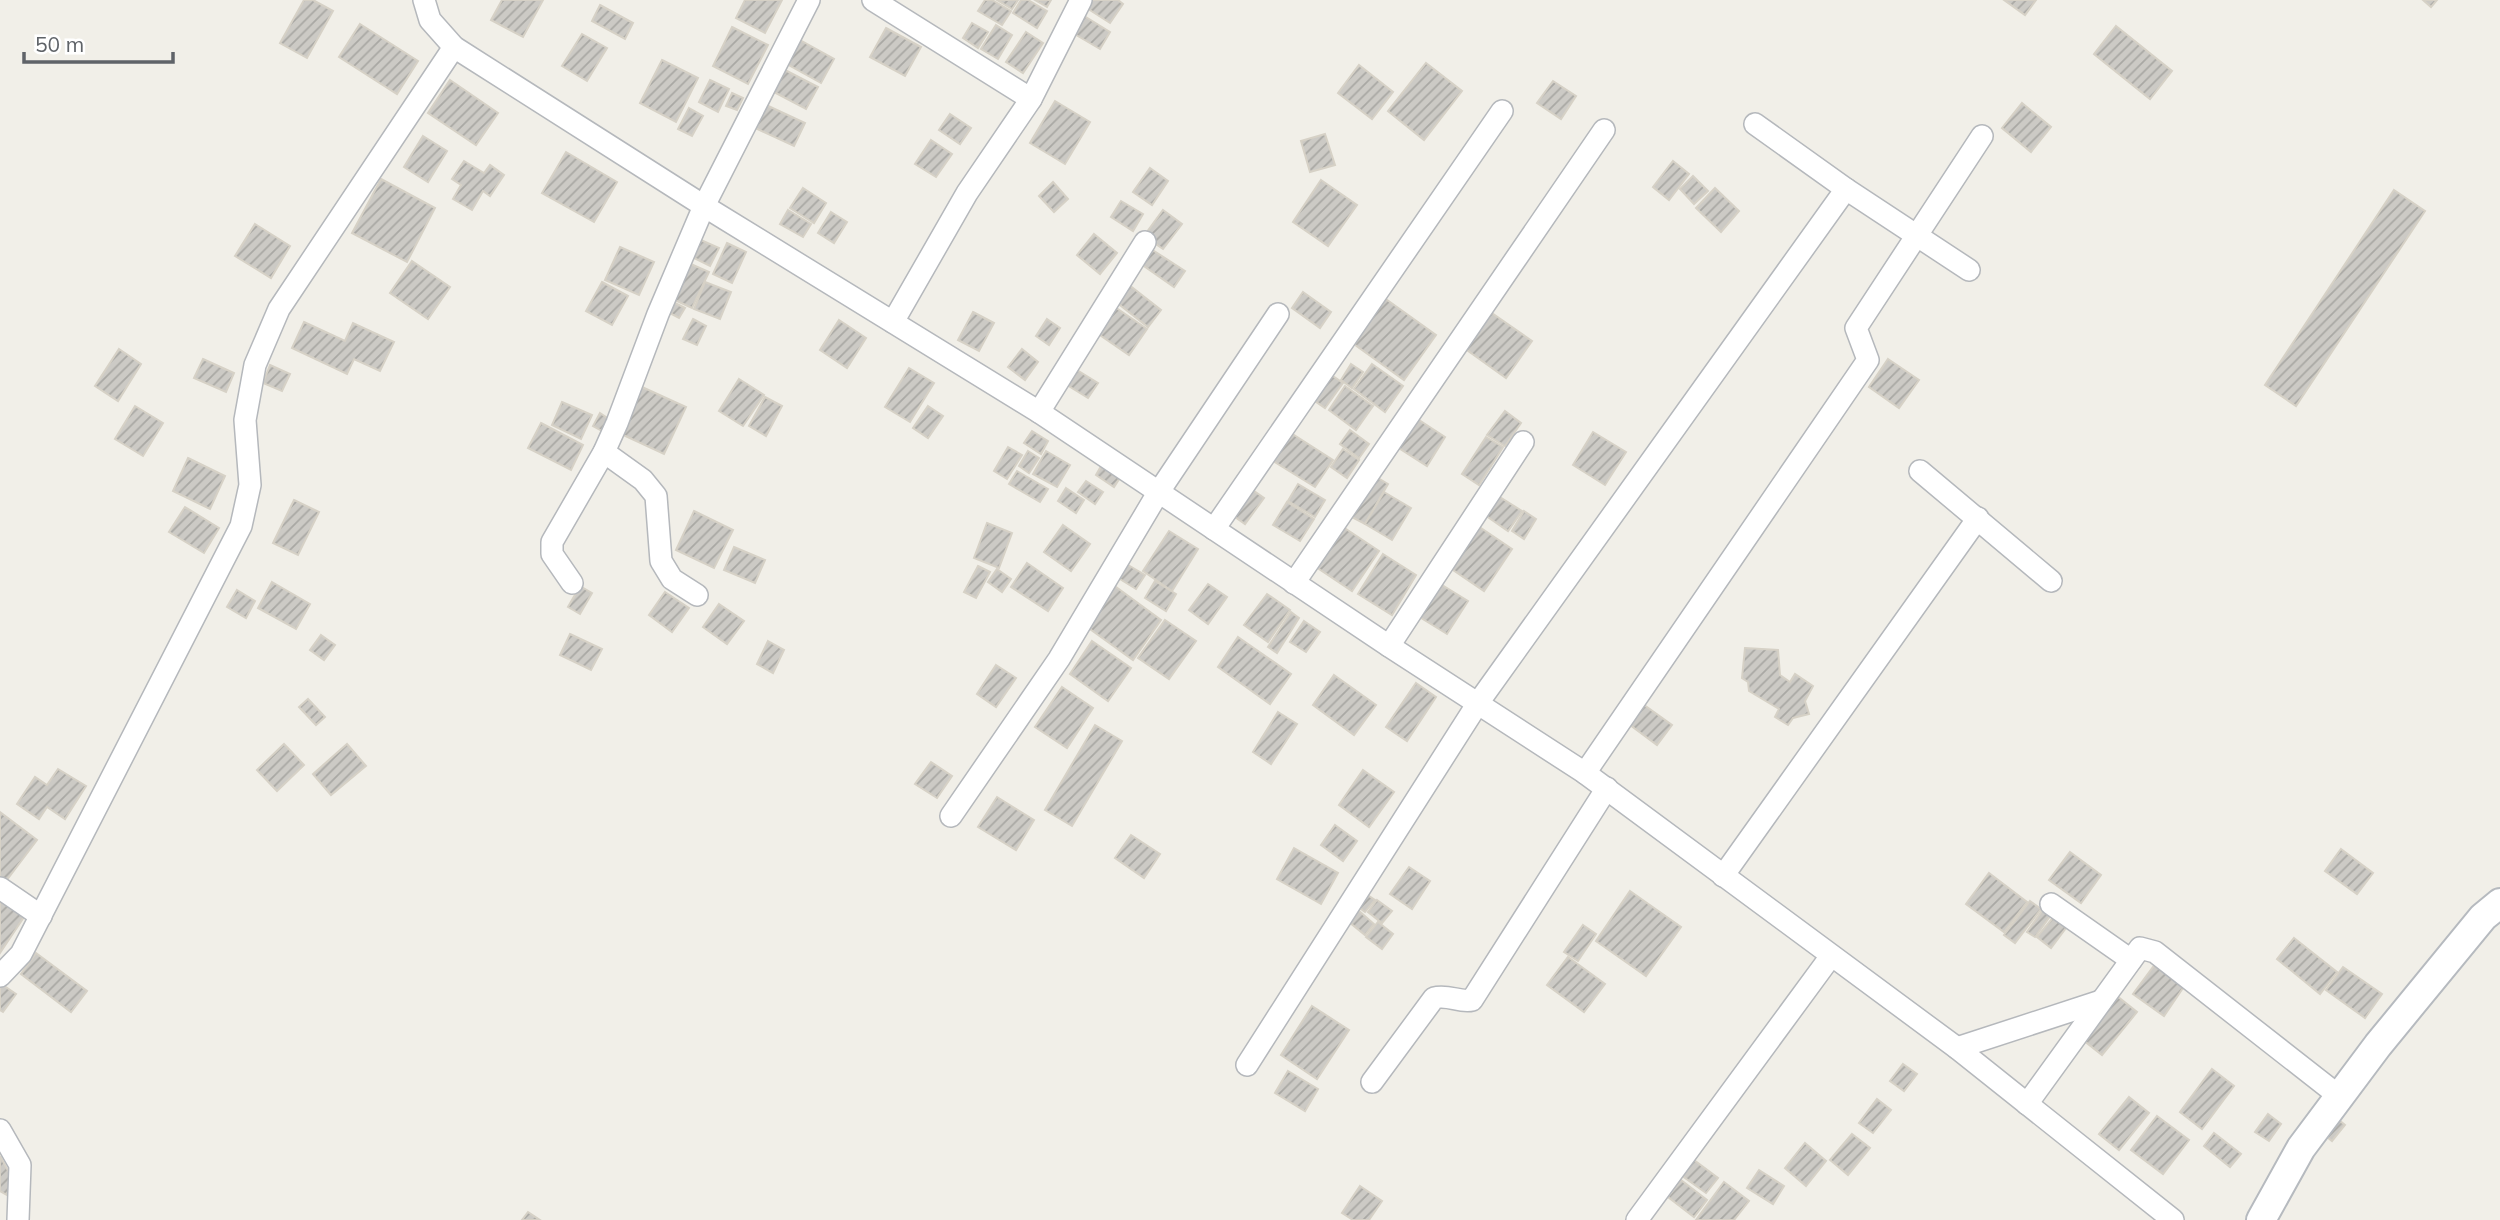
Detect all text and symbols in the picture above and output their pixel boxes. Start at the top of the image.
scale bar [24,21,173,65]
text: 50 m [35,31,84,57]

